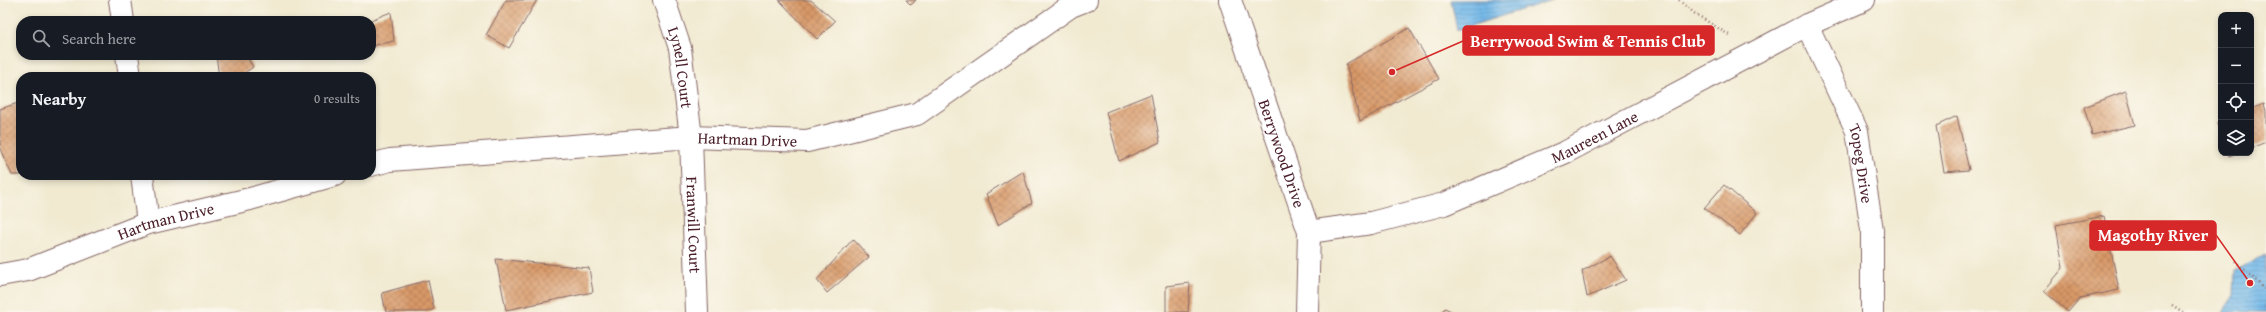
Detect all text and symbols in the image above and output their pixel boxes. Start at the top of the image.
map controls [2218,12,2254,156]
button: + [2218,12,2254,48]
search box [16,16,376,60]
street label: Lynell Court [662,23,699,110]
callout: Berrywood Swim & Tennis Club [1463,26,1714,55]
icon: search [30,27,52,49]
text: Search here [62,28,136,49]
text: Berrywood Swim & Tennis Club [1470,28,1706,53]
button: − [2218,48,2254,84]
button: locate [2218,84,2254,120]
text: Nearby [32,86,86,111]
text: 0 results [314,89,360,108]
street label: Berrywood Drive [1253,96,1312,211]
street label: Maureen Lane [1547,104,1642,169]
street label: Topeg Drive [1843,119,1880,205]
button: layers [2218,120,2254,156]
street label: Hartman Drive [697,125,798,153]
street label: Franwill Court [680,176,708,274]
street label: Hartman Drive [114,196,216,246]
callout: Magothy River [2090,221,2216,250]
text: Magothy River [2098,222,2208,247]

